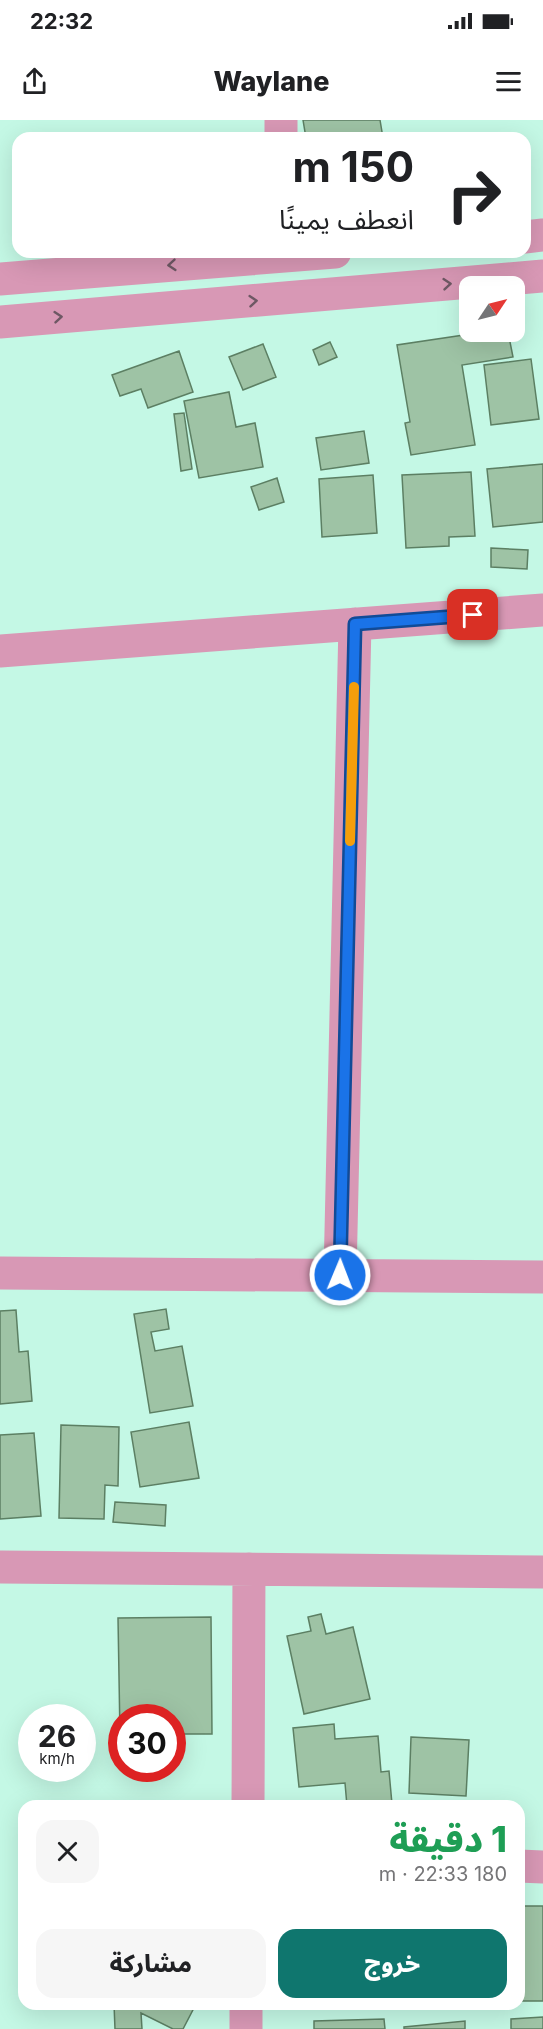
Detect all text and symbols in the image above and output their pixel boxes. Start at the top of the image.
text: 22:32 [30,8,93,34]
icon: share [18,65,51,98]
text: Waylane [214,65,329,98]
icon: menu [492,65,525,98]
text: 150 m [292,141,414,192]
icon: right [435,156,513,234]
text: انعطف يمينًا [279,203,414,236]
one-way arrow [168,258,177,271]
north arrow [459,276,525,342]
map controls [459,276,525,342]
one-way arrow [442,278,451,291]
one-way arrow [248,295,257,308]
one-way arrow [54,311,63,324]
pin [447,589,498,640]
icon: arrive [456,598,489,631]
position arrow [308,1243,372,1307]
speed limit sign: 30 [108,1704,186,1782]
text: 26 [38,1718,76,1754]
text: km/h [39,1749,75,1768]
text: 1 دقيقة [389,1817,507,1861]
button: close [36,1820,99,1883]
text: 180 m · 22:33 [379,1862,507,1886]
button: مشاركة [36,1929,266,1998]
button: خروج [278,1929,507,1998]

